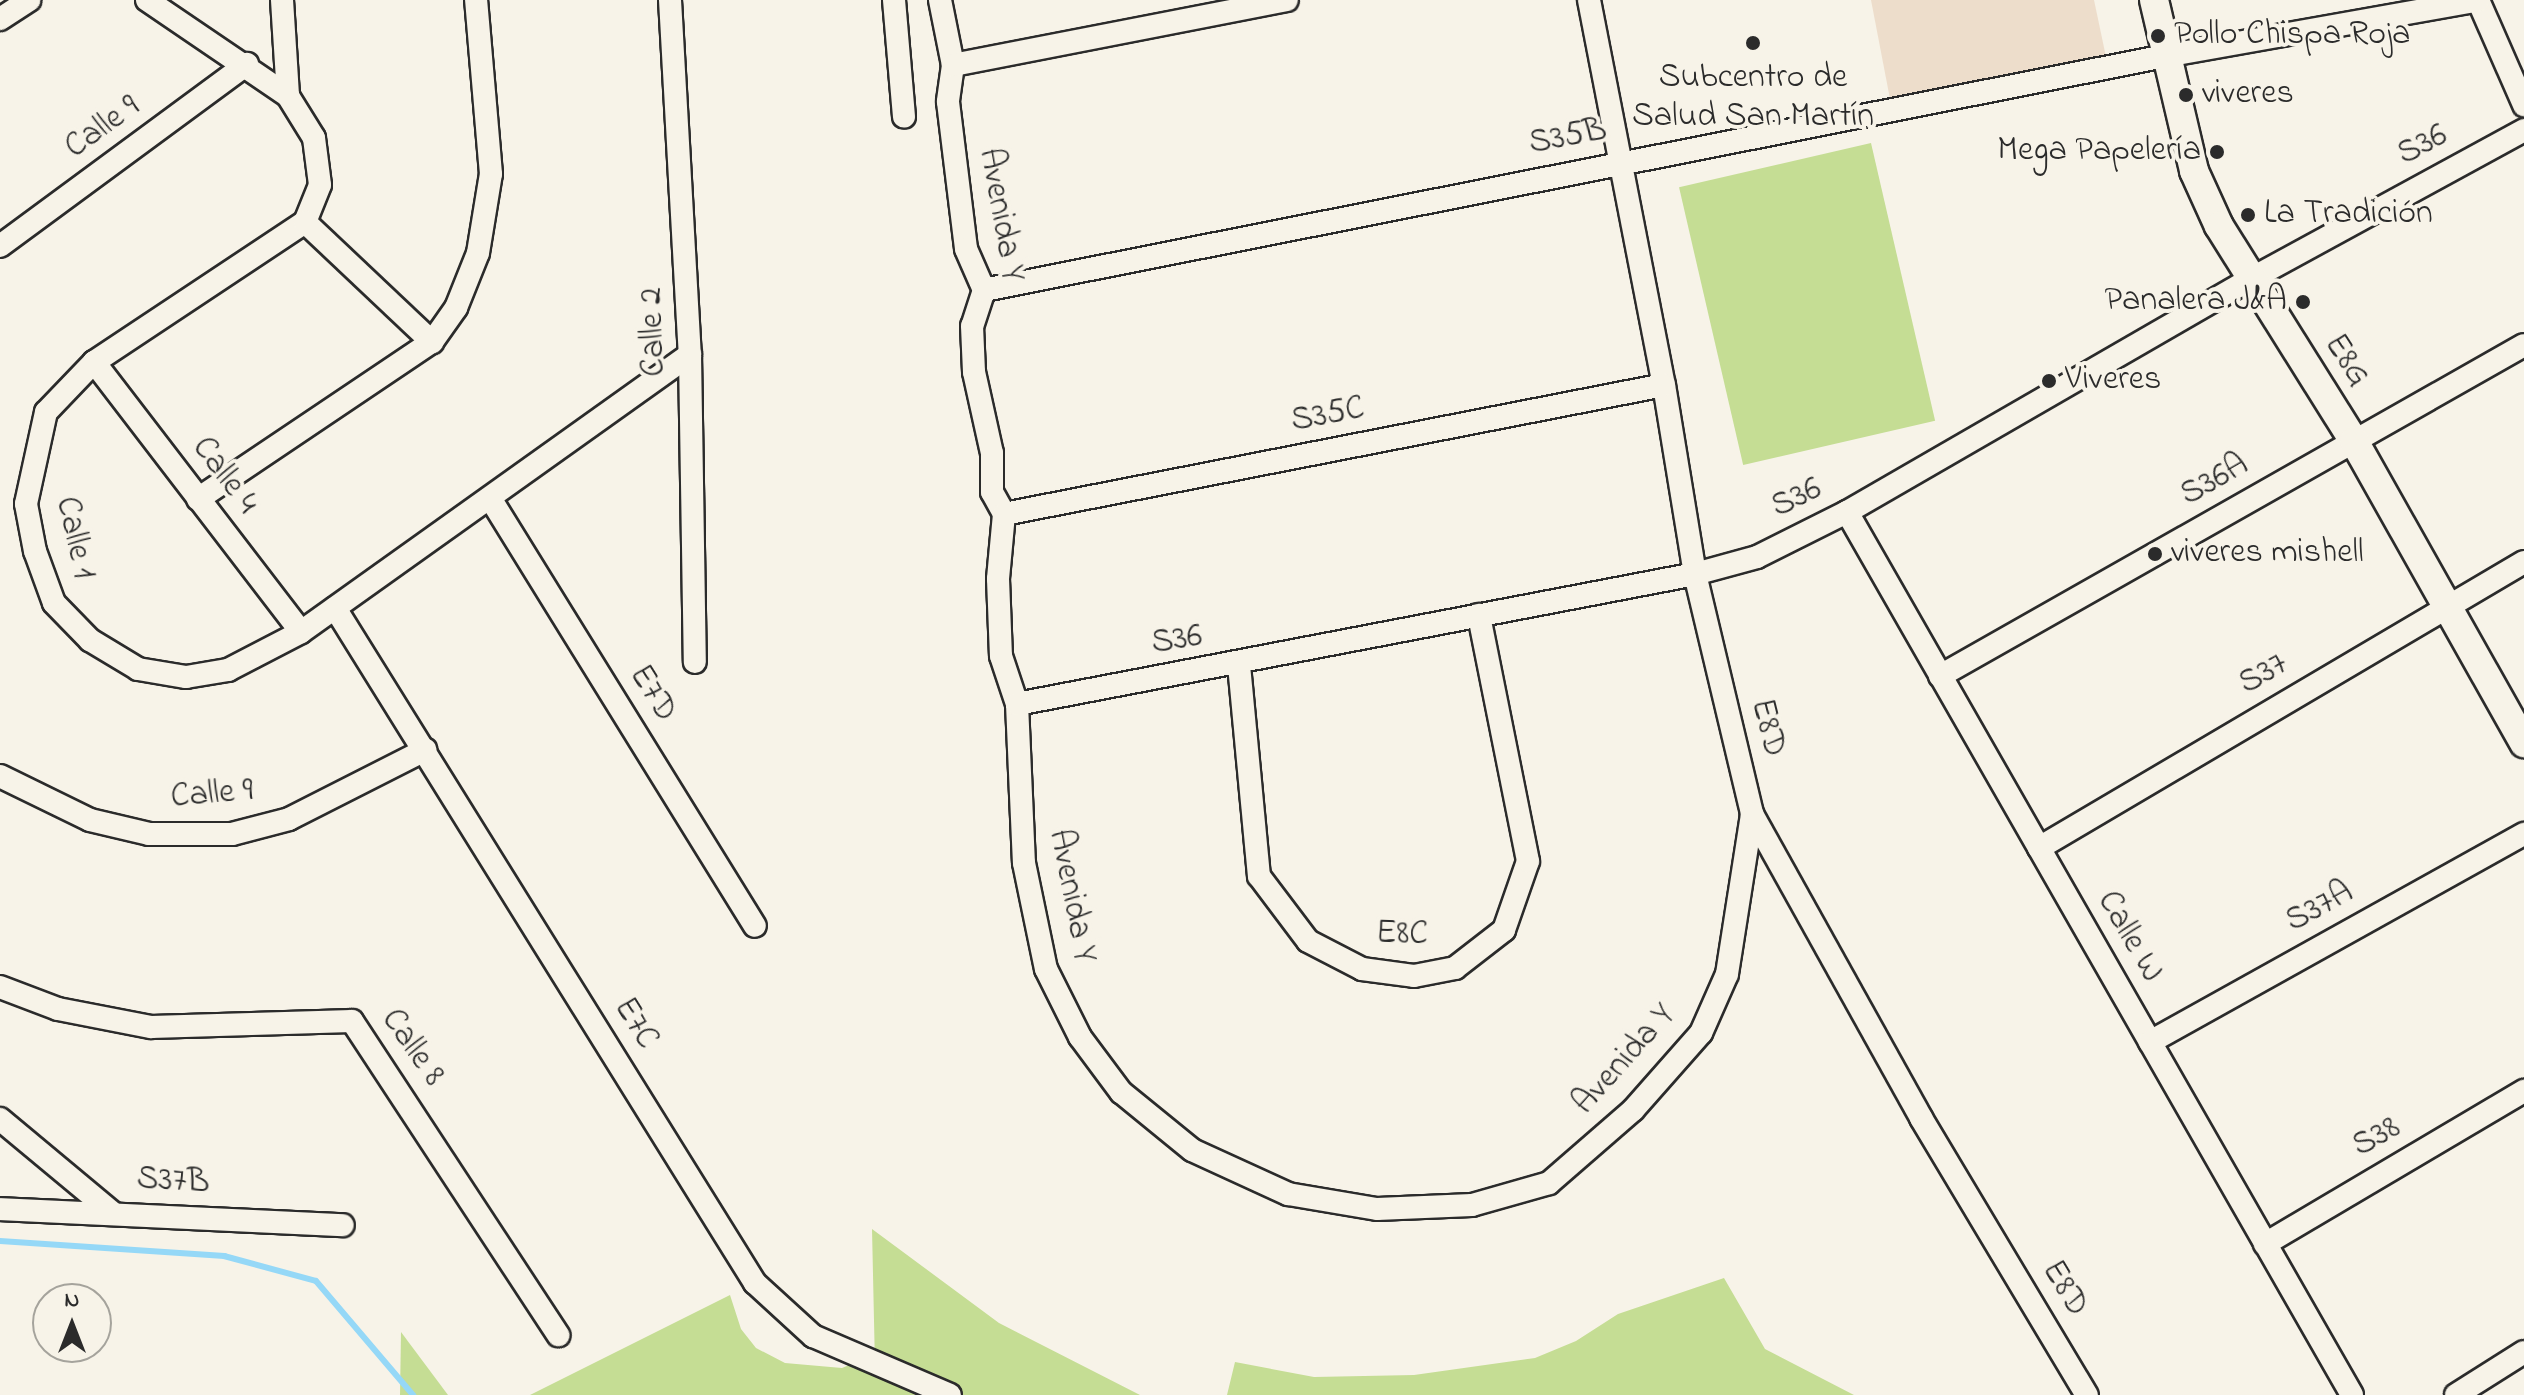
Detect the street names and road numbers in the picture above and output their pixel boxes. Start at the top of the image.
street label: Calle 9 [58,87,148,169]
street label: S35B [1526,111,1610,165]
street label: S36 [2391,116,2455,176]
street label: Avenida Y [968,145,1032,285]
street label: Calle 2 [632,287,676,377]
street label: E8G [2314,327,2378,395]
street label: S35C [1288,389,1368,443]
street label: Calle 4 [182,429,266,523]
street label: S36A [2174,445,2256,517]
street label: S36 [1765,469,1829,529]
street label: Calle 1 [45,493,103,583]
street label: S36 [1148,616,1206,666]
street label: S37 [2232,645,2296,705]
street label: E7D [619,658,685,730]
street label: E8D [1740,695,1794,761]
street label: Calle 9 [169,771,255,819]
street label: Avenida Y [1038,826,1104,966]
street label: S37A [2279,873,2361,943]
street label: Calle W [2087,884,2171,990]
street label: E8C [1375,914,1429,956]
street label: E7C [604,991,666,1057]
street label: Avenida Y [1565,996,1685,1124]
street label: Calle 8 [371,1002,453,1094]
street label: S38 [2346,1108,2408,1168]
street label: S37B [136,1160,210,1204]
street label: E8D [2031,1254,2097,1324]

